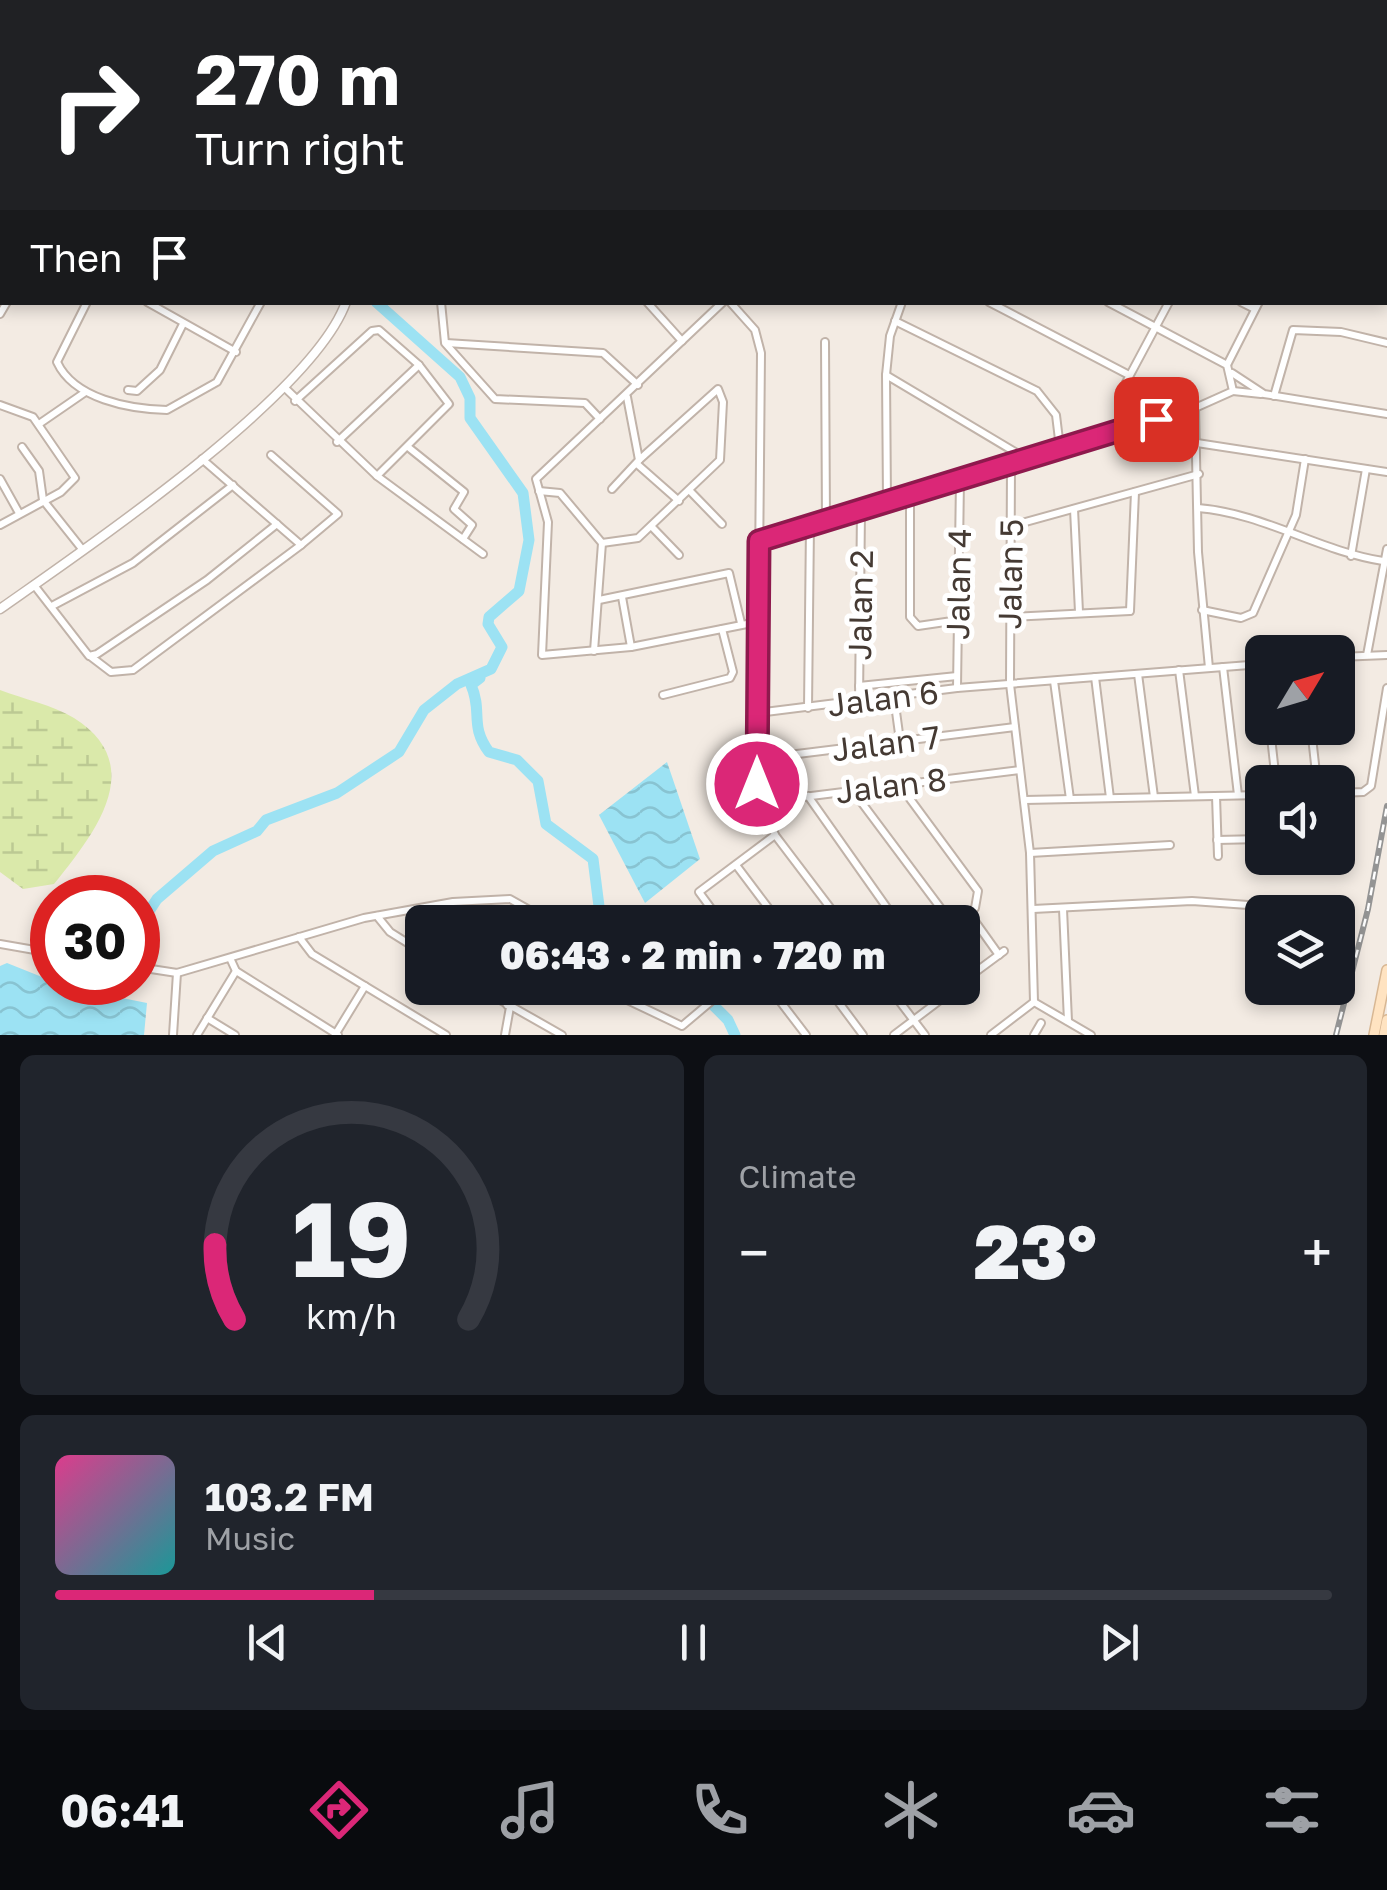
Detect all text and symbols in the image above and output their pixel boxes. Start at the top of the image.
text: 270 m [195,36,400,120]
icon: right [30,40,160,170]
text: Turn right [195,121,405,175]
icon: arrive [142,230,197,285]
text: Then [30,235,122,280]
pin [1114,377,1199,462]
icon: arrive [1129,392,1184,447]
street label: Jalan 5 [990,518,1030,630]
street label: Jalan 4 [938,528,978,640]
street label: Jalan 2 [840,549,880,661]
north arrow [1245,635,1355,745]
map controls [1245,635,1355,1005]
street label: Jalan 6 [825,672,941,724]
street label: Jalan 7 [830,718,942,768]
position arrow [705,732,809,836]
street label: Jalan 8 [833,759,949,811]
button: sound [1245,765,1355,875]
speed limit sign: 30 [30,875,160,1005]
button: layers [1245,895,1355,1005]
text: 06:43 · 2 min · 720 m [500,932,885,977]
text: Climate [739,1157,857,1195]
text: 19 [292,1175,412,1300]
text: 23° [974,1205,1097,1296]
text: − [739,1219,769,1285]
text: + [1302,1219,1332,1285]
text: km/h [306,1294,397,1337]
text: 103.2 FM [205,1474,374,1519]
text: Music [205,1519,295,1557]
icon: previous [240,1615,295,1670]
icon: pause [666,1615,721,1670]
icon: next [1092,1615,1147,1670]
icon: directions [304,1775,374,1845]
icon: music [495,1775,565,1845]
icon: phone [685,1775,755,1845]
icon: climate [876,1775,946,1845]
icon: car [1066,1775,1136,1845]
icon: filters [1257,1775,1327,1845]
text: 06:41 [60,1783,184,1837]

